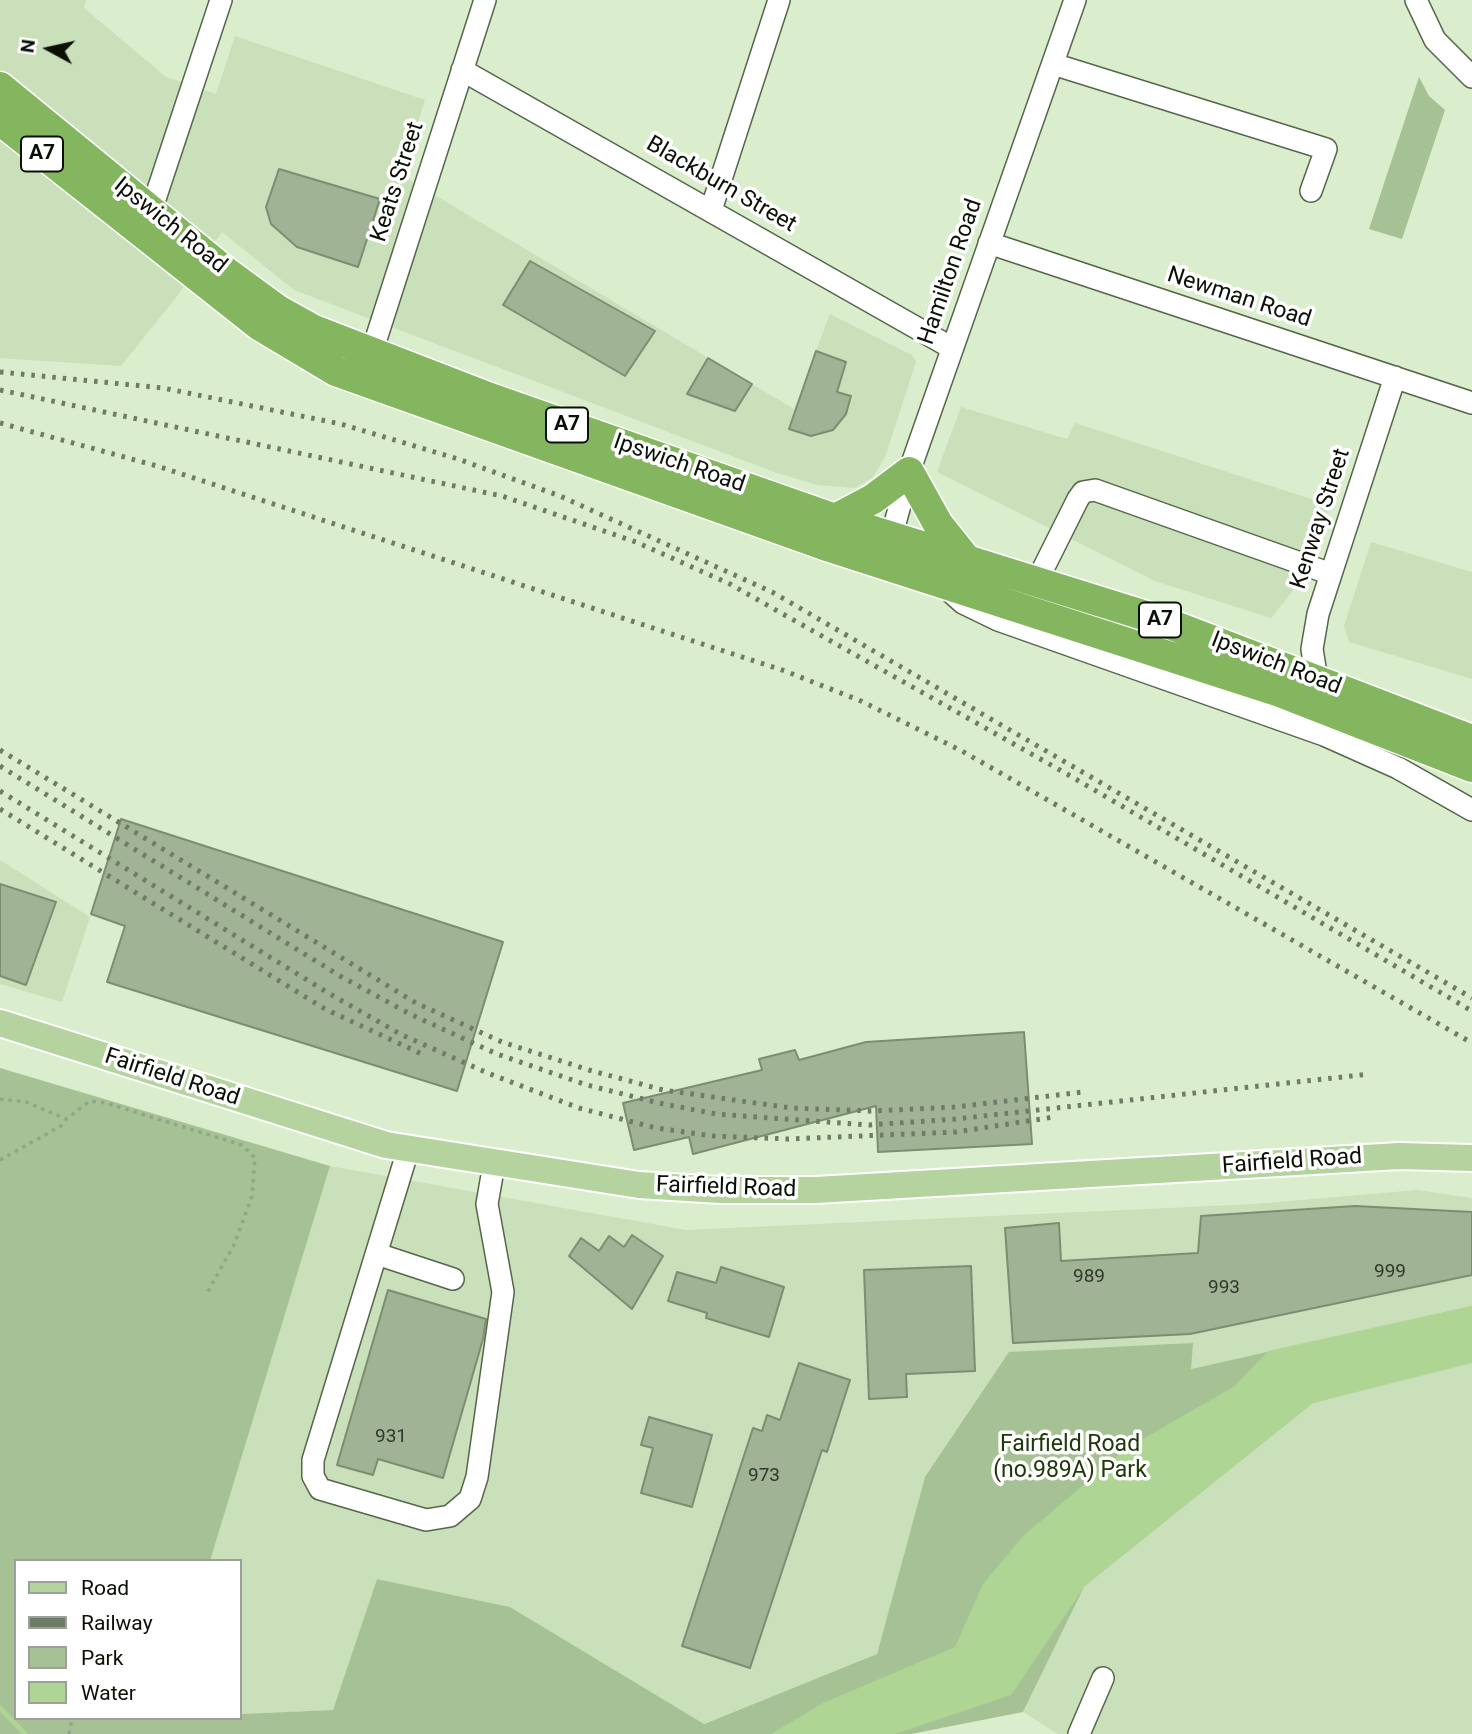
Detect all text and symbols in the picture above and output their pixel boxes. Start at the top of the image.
north arrow [14,14,84,84]
text: N [15,38,40,54]
street label: Keats Street [366,118,430,246]
street label: Blackburn Street [641,131,801,239]
road number: A7 [21,136,63,172]
street label: Ipswich Road [108,172,232,280]
street label: Hamilton Road [913,196,989,348]
street label: Newman Road [1164,262,1314,334]
road number: A7 [546,408,588,442]
street label: Ipswich Road [610,429,748,499]
street label: Kenway Street [1285,445,1357,593]
road number: A7 [1139,602,1181,638]
street label: Ipswich Road [1207,627,1345,701]
street label: Fairfield Road [101,1043,243,1113]
street label: Fairfield Road [1221,1143,1363,1181]
street label: Fairfield Road [655,1172,797,1204]
house number: 999 [1374,1261,1406,1283]
house number: 989 [1073,1266,1105,1288]
house number: 993 [1208,1277,1240,1299]
house number: 931 [375,1426,407,1448]
park label: Fairfield Road (no.989A) Park [993,1431,1147,1485]
house number: 973 [748,1465,780,1487]
legend [14,1559,242,1720]
text: Road [81,1576,129,1600]
text: Railway [81,1611,153,1635]
text: Park [81,1646,123,1670]
text: Water [81,1681,136,1705]

